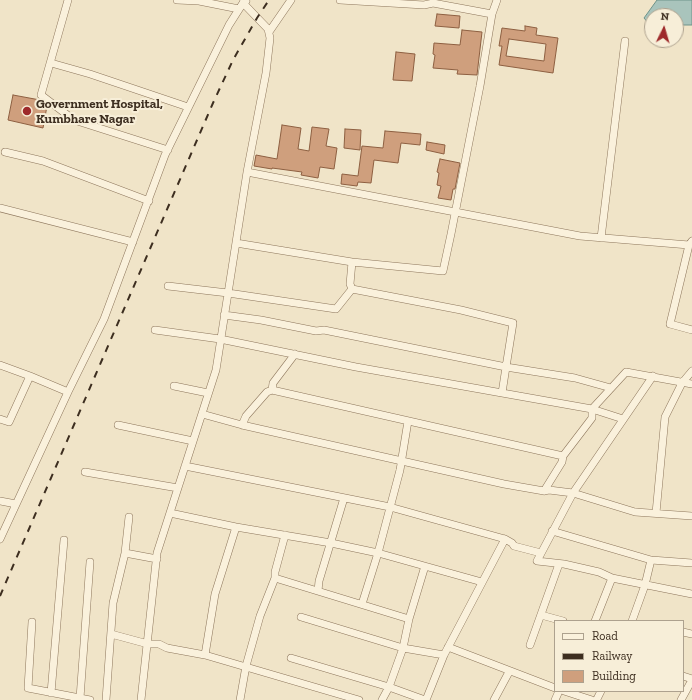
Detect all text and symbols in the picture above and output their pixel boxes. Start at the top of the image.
north arrow [644,8,684,48]
text: N [660,10,670,23]
place label: Government Hospital, Kumbhare Nagar [36,96,163,127]
marker: Government Hospital, Kumbhare Nagar [21,105,33,117]
legend [554,620,684,692]
text: Road [592,629,618,643]
text: Railway [592,649,633,663]
text: Building [592,669,636,683]

